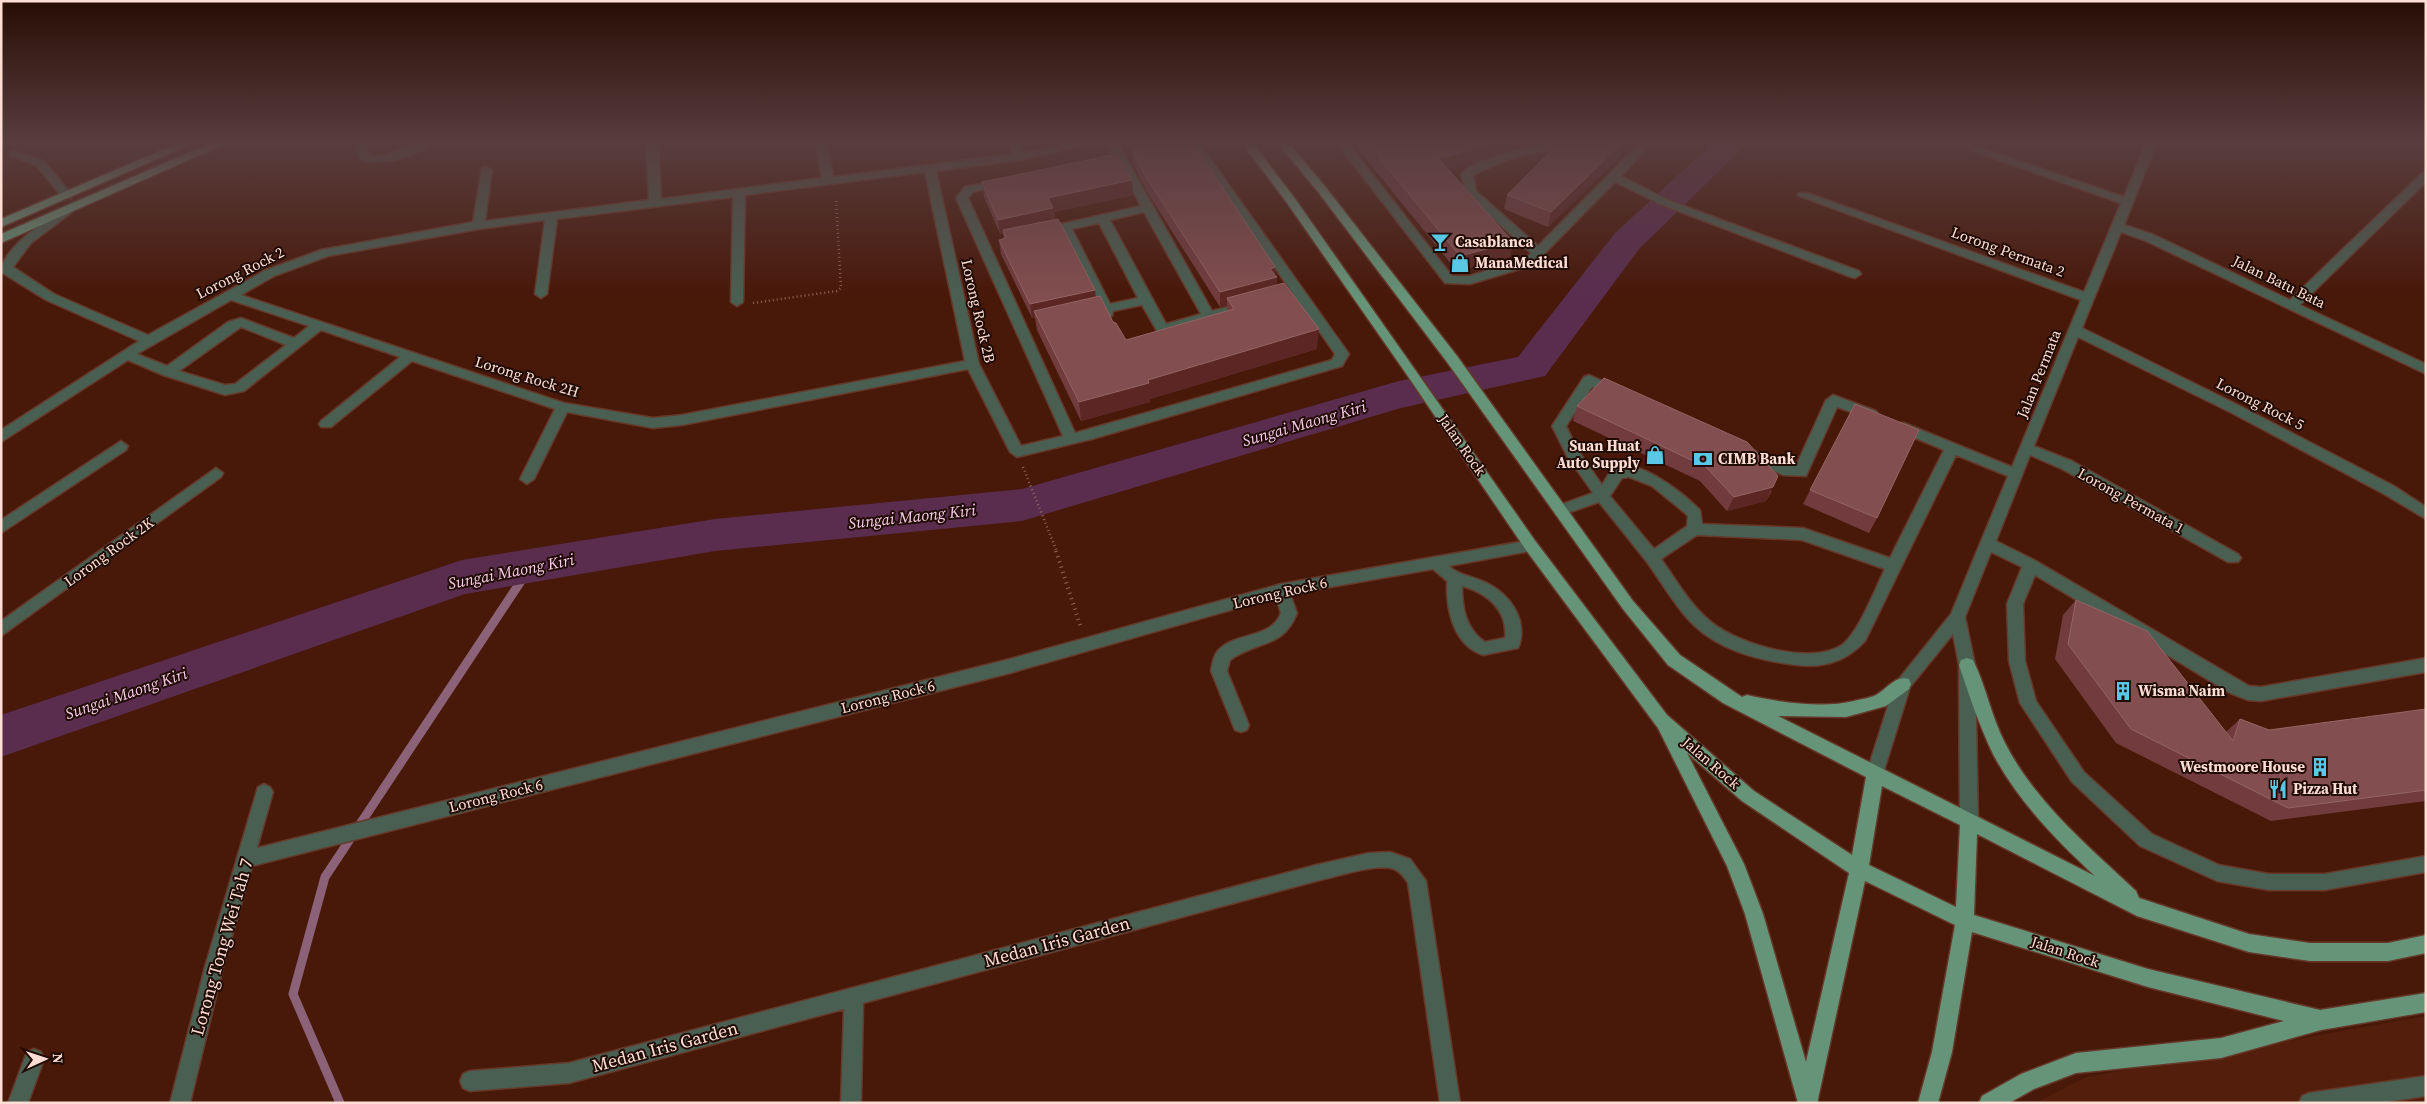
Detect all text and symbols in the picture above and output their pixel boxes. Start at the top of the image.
street label: Lorong Permata 2 [1949,221,2068,282]
bar icon: Casablanca [1429,231,1451,253]
place label: Casablanca [1455,231,1535,252]
street label: Lorong Rock 2 [192,241,287,304]
street label: Jalan Batu Bata [2228,250,2330,313]
shop icon: ManaMedical [1449,252,1471,274]
place label: ManaMedical [1475,252,1568,273]
street label: Lorong Rock 2B [956,257,1001,365]
street label: Jalan Permata [2011,326,2066,422]
street label: Lorong Rock 2H [472,351,582,402]
street label: Lorong Rock 5 [2213,372,2308,435]
water label: Sungai Maong Kiri [1239,395,1369,451]
street label: Jalan Rock [1433,409,1492,480]
place label: Suan Huat Auto Supply [1556,435,1641,473]
shop icon: Suan Huat Auto Supply [1644,444,1666,466]
bank icon: CIMB Bank [1692,448,1714,470]
place label: CIMB Bank [1718,448,1796,469]
street label: Lorong Permata 1 [2074,462,2188,539]
water label: Sungai Maong Kiri [847,498,977,534]
street label: Lorong Rock 2K [60,512,158,591]
water label: Sungai Maong Kiri [446,548,576,594]
street label: Lorong Rock 6 [1231,571,1329,614]
water label: Sungai Maong Kiri [62,662,190,724]
street label: Lorong Rock 6 [839,675,937,718]
building icon: Wisma Naim [2112,680,2134,702]
place label: Wisma Naim [2138,680,2225,701]
street label: Jalan Rock [1677,731,1745,794]
place label: Westmoore House [2180,756,2305,777]
building icon: Westmoore House [2309,756,2331,778]
street label: Lorong Rock 6 [447,774,545,817]
restaurant icon: Pizza Hut [2267,778,2289,800]
place label: Pizza Hut [2293,778,2358,799]
street label: Lorong Tong Wei Tah 7 [184,855,259,1038]
street label: Medan Iris Garden [981,910,1133,973]
street label: Jalan Rock [2027,930,2103,973]
street label: Medan Iris Garden [589,1015,741,1078]
north arrow [20,1034,70,1084]
text: N [48,1053,68,1064]

